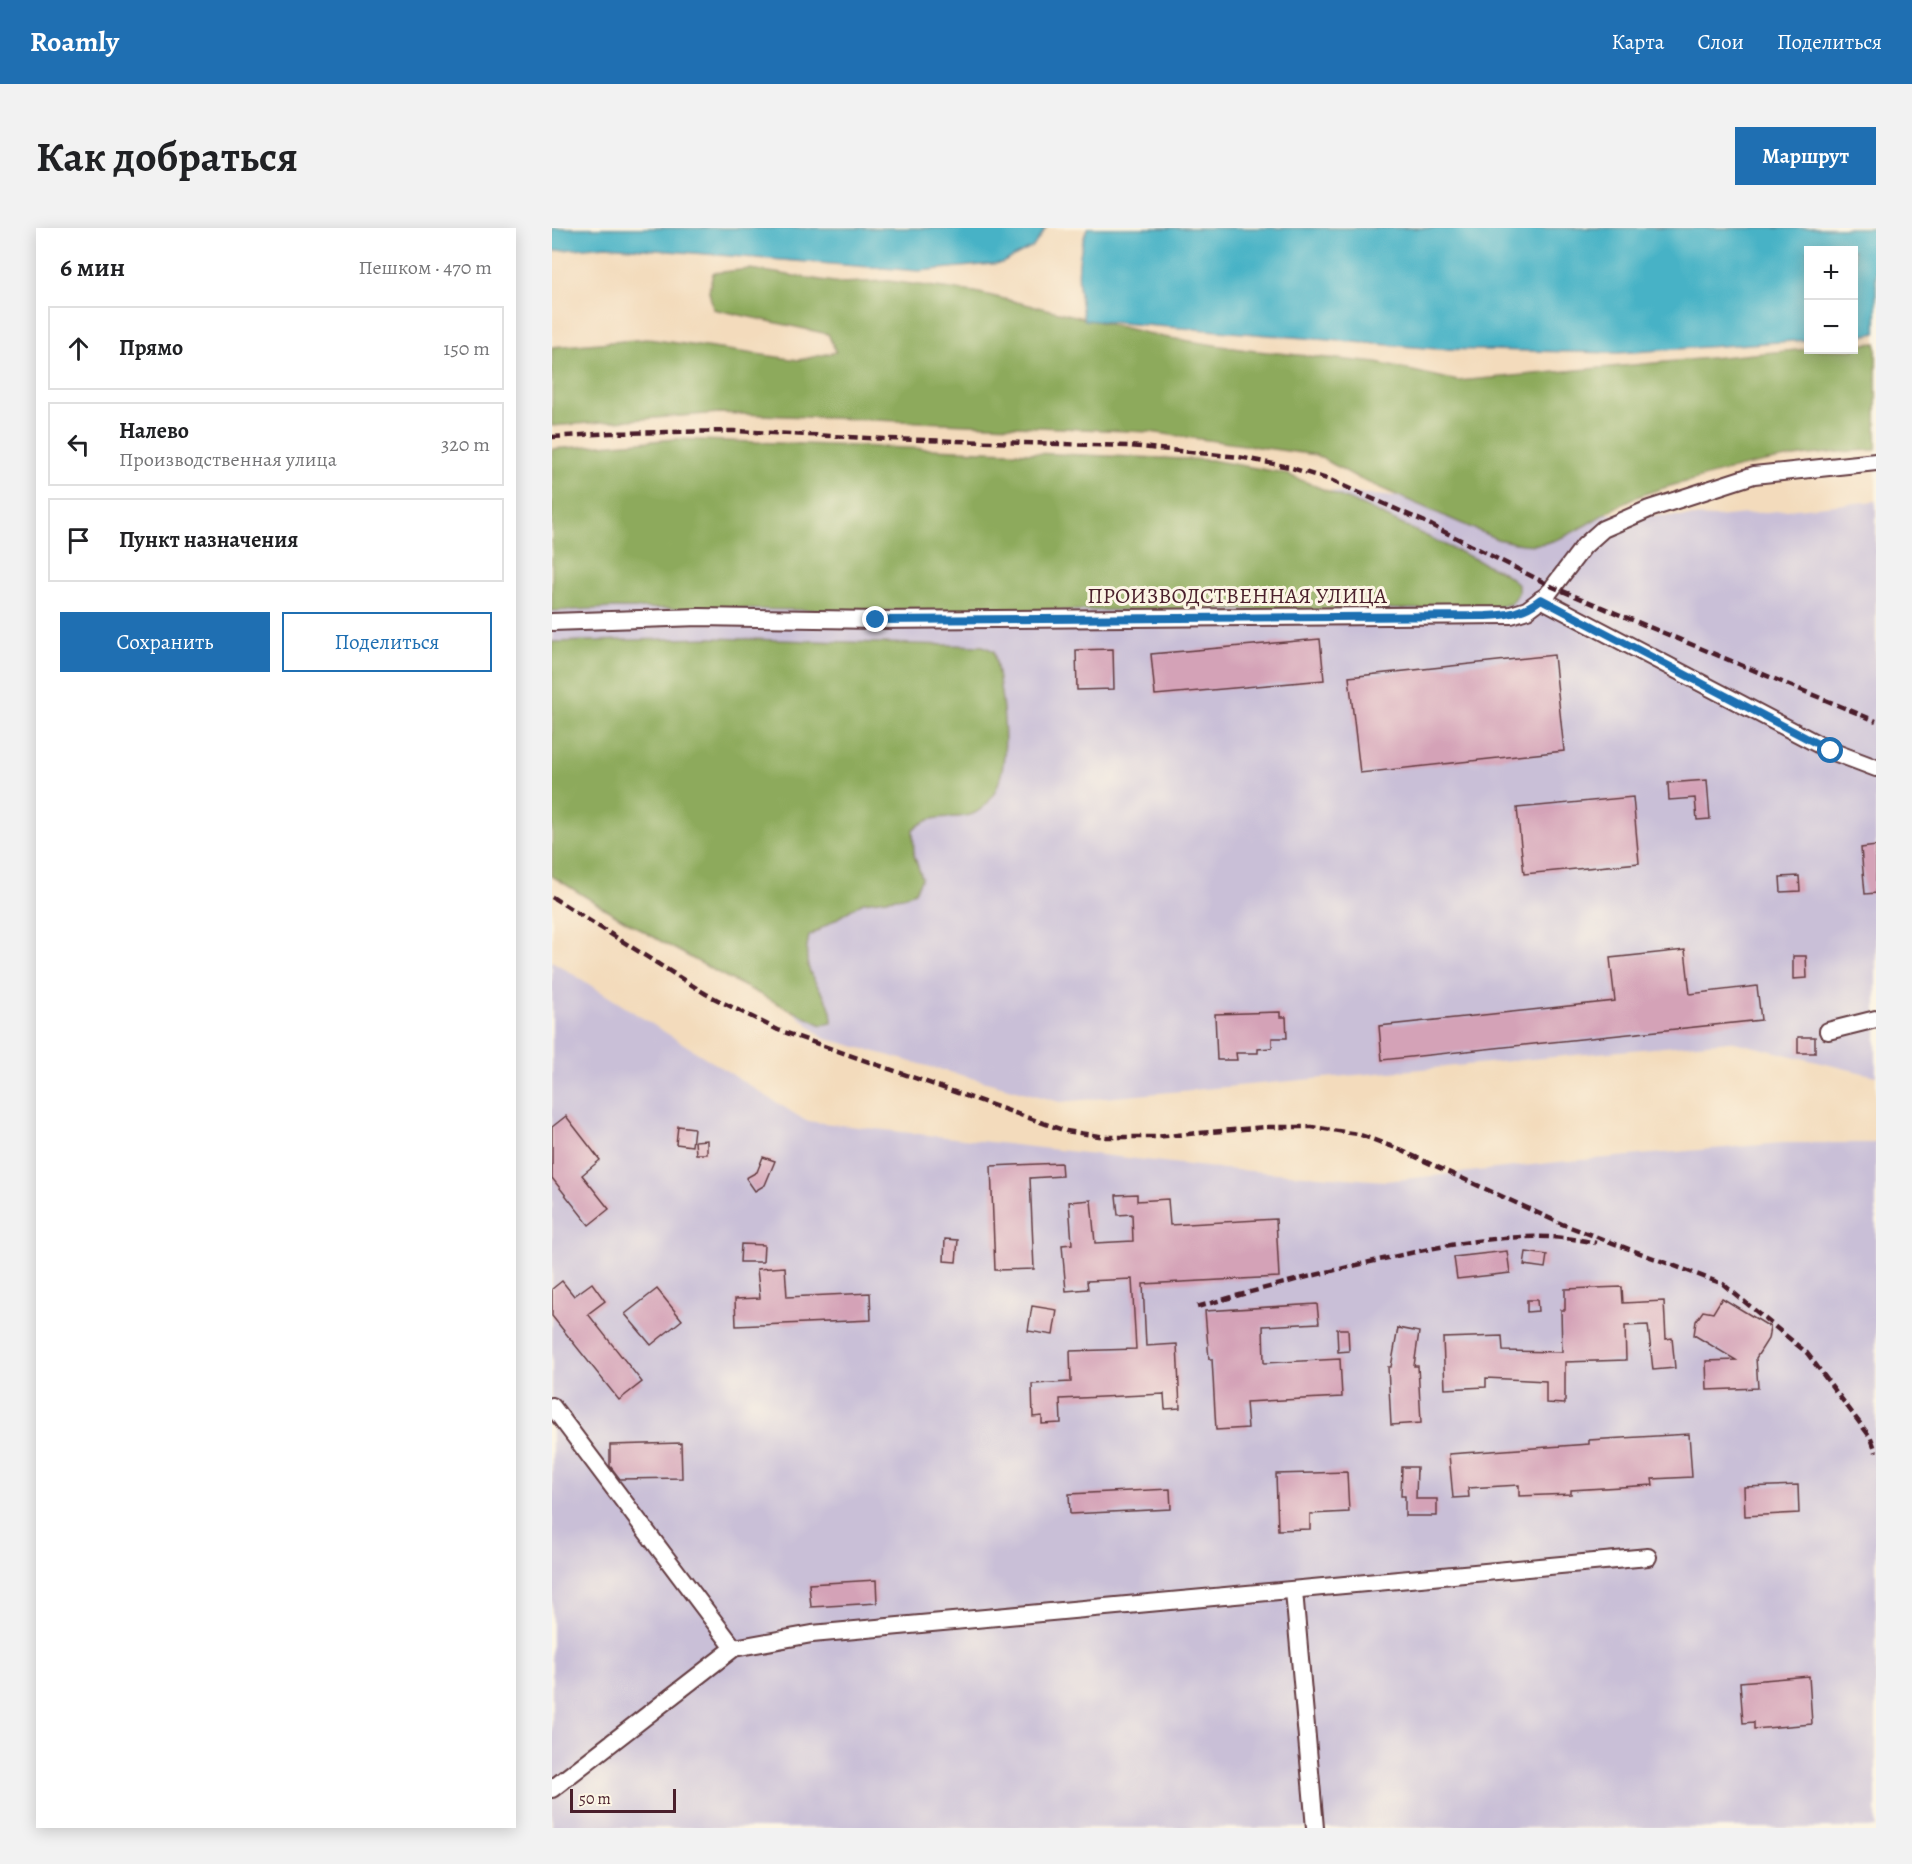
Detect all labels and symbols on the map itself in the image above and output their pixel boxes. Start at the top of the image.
street label: ПРОИЗВОДСТВЕННАЯ УЛИЦА [1087,581,1388,611]
route end [862,606,888,632]
route start [1817,737,1843,763]
scale bar [570,1786,676,1814]

